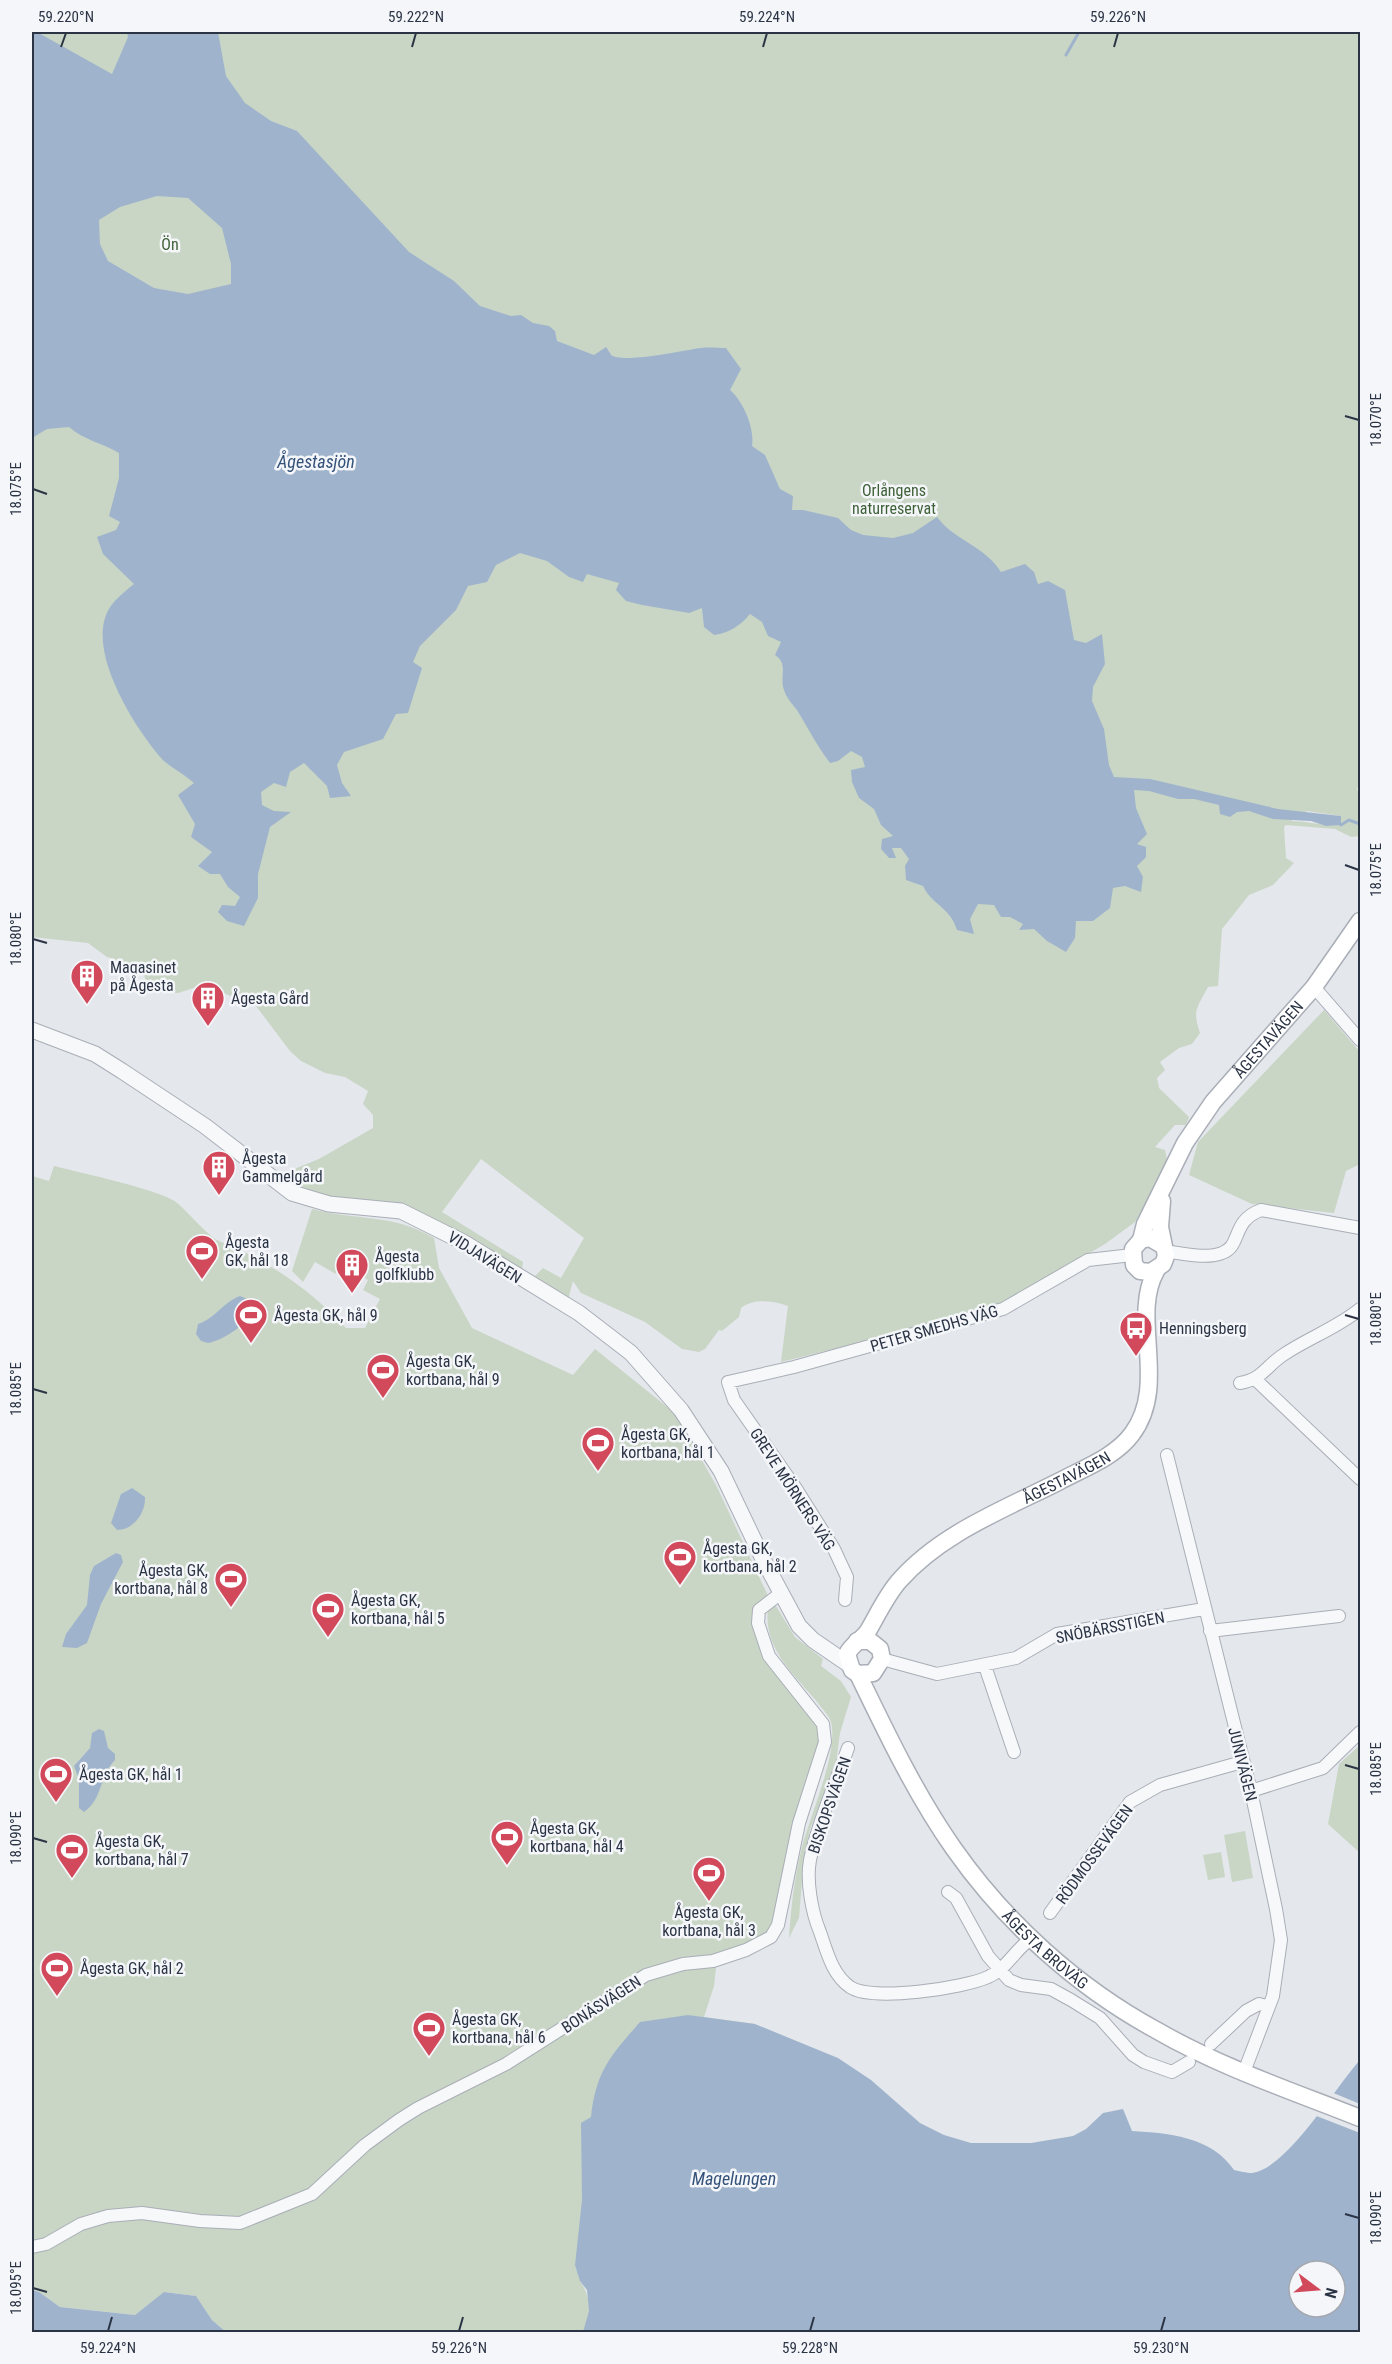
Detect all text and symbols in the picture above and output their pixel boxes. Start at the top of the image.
text: 59.220°N [38,8,94,26]
text: 59.222°N [388,8,444,26]
text: 59.224°N [739,8,795,26]
text: 59.226°N [1090,8,1146,26]
park label: Ön [161,235,179,254]
text: 18.070°E [1367,393,1385,447]
water label: Ågestasjön [276,450,355,472]
text: 18.075°E [7,462,25,516]
park label: Orlångens naturreservat [852,481,936,518]
text: 18.075°E [1367,843,1385,897]
text: 18.080°E [7,912,25,966]
building icon: Magasinet på Ågesta [69,958,105,1005]
place label: Magasinet på Ågesta [110,958,177,995]
building icon: Ågesta Gård [190,980,226,1027]
place label: Ågesta Gård [231,988,309,1008]
street label: ÅGESTAVÄGEN [1229,997,1307,1082]
place label: Ågesta Gammelgård [242,1148,323,1186]
building icon: Ågesta Gammelgård [201,1149,237,1196]
street label: VIDJAVÄGEN [444,1227,525,1287]
place label: Ågesta GK, hål 18 [225,1232,289,1270]
sports icon: Ågesta GK, hål 18 [184,1233,220,1280]
place label: Ågesta golfklubb [375,1246,434,1284]
building icon: Ågesta golfklubb [334,1247,370,1294]
text: 18.080°E [1367,1292,1385,1346]
sports icon: Ågesta GK, hål 9 [233,1297,269,1344]
street label: PETER SMEDHS VÄG [868,1301,1000,1356]
place label: Ågesta GK, hål 9 [274,1305,378,1325]
bus stop icon: Henningsberg [1118,1310,1154,1357]
place label: Henningsberg [1159,1319,1247,1338]
place label: Ågesta GK, kortbana, hål 9 [406,1351,500,1389]
sports icon: Ågesta GK, kortbana, hål 9 [365,1352,401,1399]
text: 18.085°E [7,1362,25,1416]
place label: Ågesta GK, kortbana, hål 1 [621,1424,715,1462]
sports icon: Ågesta GK, kortbana, hål 1 [580,1425,616,1472]
street label: GREVE MÖRNERS VÄG [746,1425,839,1554]
street label: ÅGESTAVÄGEN [1019,1447,1114,1508]
place label: Ågesta GK, kortbana, hål 2 [703,1538,797,1576]
sports icon: Ågesta GK, kortbana, hål 2 [662,1539,698,1586]
place label: Ågesta GK, kortbana, hål 8 [114,1560,208,1598]
sports icon: Ågesta GK, kortbana, hål 8 [213,1561,249,1608]
place label: Ågesta GK, kortbana, hål 5 [351,1590,445,1628]
sports icon: Ågesta GK, kortbana, hål 5 [310,1591,346,1638]
street label: SNÖBÄRSSTIGEN [1054,1608,1166,1647]
street label: JUNIVÄGEN [1224,1725,1261,1803]
text: 18.085°E [1367,1742,1385,1796]
street label: BISKOPSVÄGEN [804,1754,855,1856]
sports icon: Ågesta GK, hål 1 [38,1756,74,1803]
place label: Ågesta GK, hål 1 [79,1764,183,1784]
street label: RÖDMOSSEVÄGEN [1052,1801,1137,1908]
text: 18.090°E [7,1811,25,1865]
place label: Ågesta GK, kortbana, hål 4 [530,1818,624,1856]
sports icon: Ågesta GK, kortbana, hål 4 [489,1819,525,1866]
place label: Ågesta GK, kortbana, hål 7 [95,1831,189,1869]
sports icon: Ågesta GK, kortbana, hål 7 [54,1832,90,1879]
sports icon: Ågesta GK, kortbana, hål 3 [691,1855,727,1902]
place label: Ågesta GK, kortbana, hål 3 [662,1902,756,1940]
street label: ÅGESTA BROVÄG [998,1905,1092,1993]
sports icon: Ågesta GK, hål 2 [39,1950,75,1997]
place label: Ågesta GK, hål 2 [80,1958,184,1978]
street label: BONÄSVÄGEN [558,1972,645,2037]
place label: Ågesta GK, kortbana, hål 6 [452,2009,546,2047]
sports icon: Ågesta GK, kortbana, hål 6 [411,2010,447,2057]
water label: Magelungen [692,2168,776,2189]
text: 18.090°E [1367,2191,1385,2245]
north arrow [1287,2259,1347,2319]
text: 18.095°E [7,2261,25,2315]
text: N [1320,2286,1341,2300]
text: 59.224°N [80,2339,136,2357]
text: 59.226°N [431,2339,487,2357]
text: 59.228°N [782,2339,838,2357]
text: 59.230°N [1133,2339,1189,2357]

